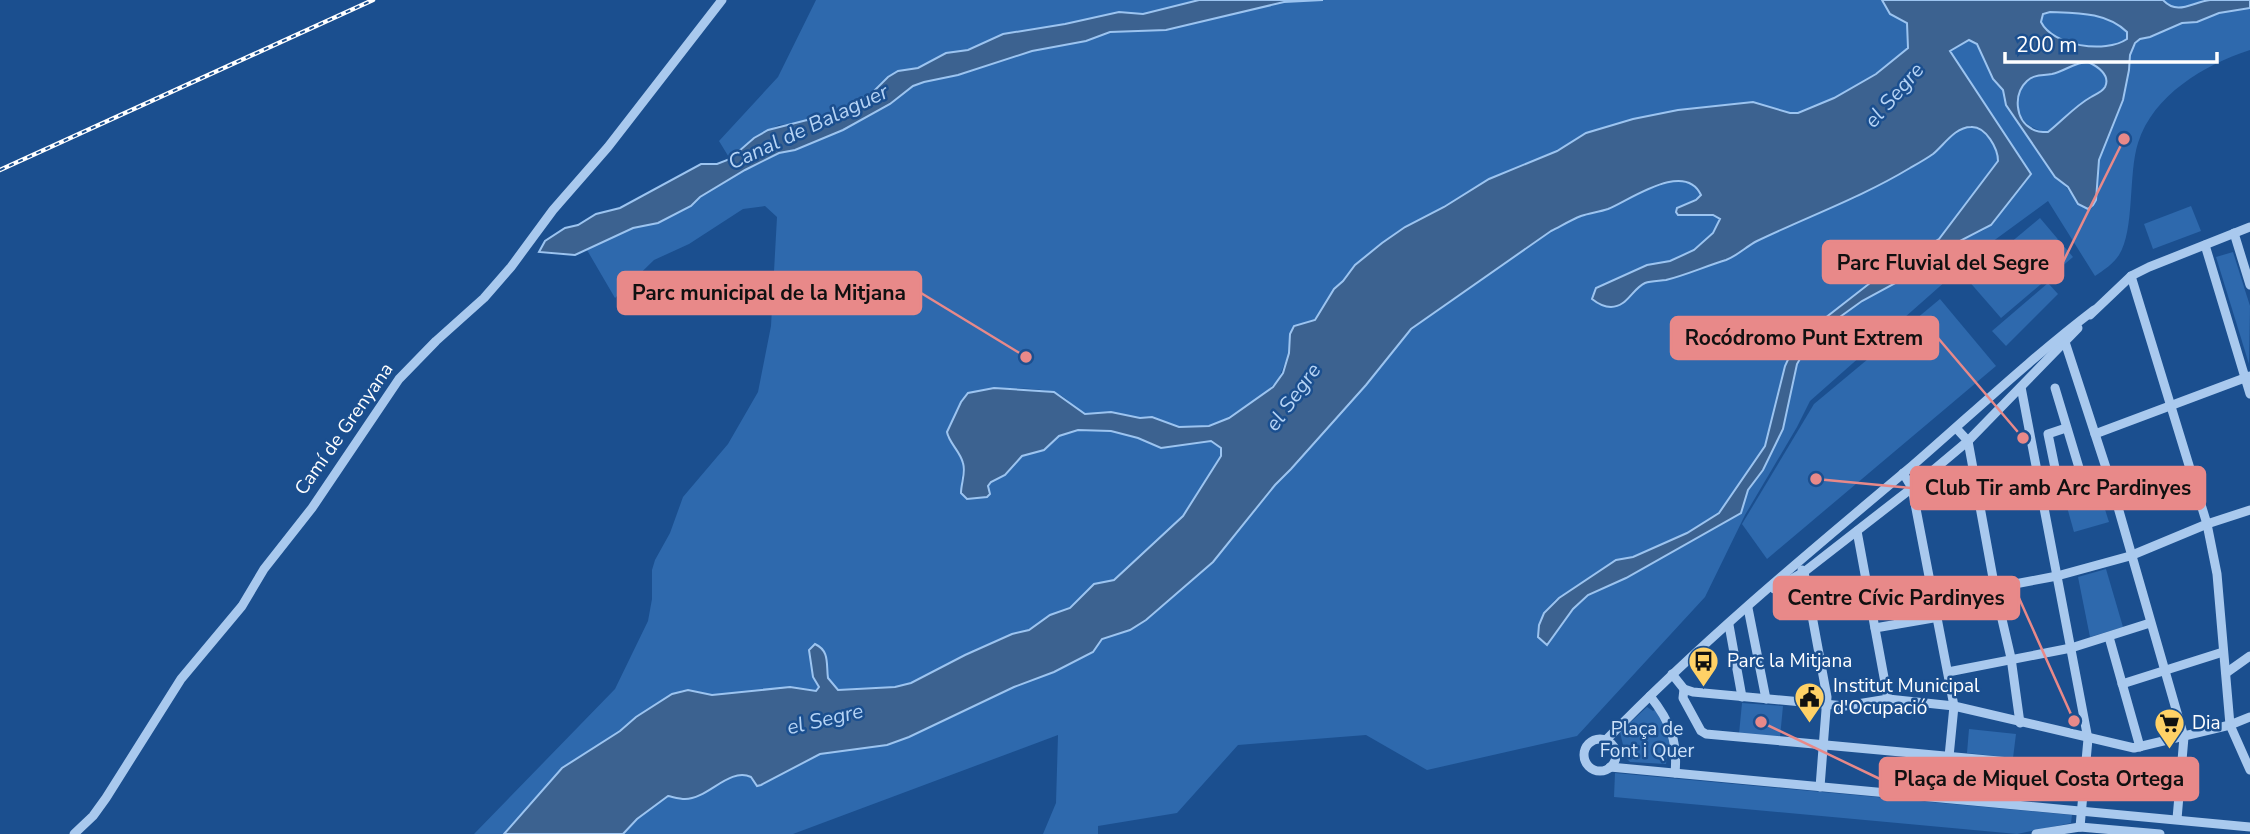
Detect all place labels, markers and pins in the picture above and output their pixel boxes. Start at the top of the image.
callout: Parc Fluvial del Segre [1823,241,2063,283]
callout: Parc municipal de la Mitjana [618,272,921,314]
callout: Rocódromo Punt Extrem [1671,317,1938,359]
callout: Club Tir amb Arc Pardinyes [1911,467,2205,509]
callout: Centre Cívic Pardinyes [1774,577,2019,619]
bus stop icon: Parc la Mitjana [1687,644,1721,688]
place label: Parc la Mitjana [1727,648,1852,674]
place label: Institut Municipal d'Ocupació [1833,673,1980,721]
public building icon: Institut Municipal d'Ocupació [1793,680,1827,724]
supermarket icon: Dia [2152,706,2186,750]
place label: Dia [2192,710,2221,736]
callout: Plaça de Miquel Costa Ortega [1880,758,2198,800]

